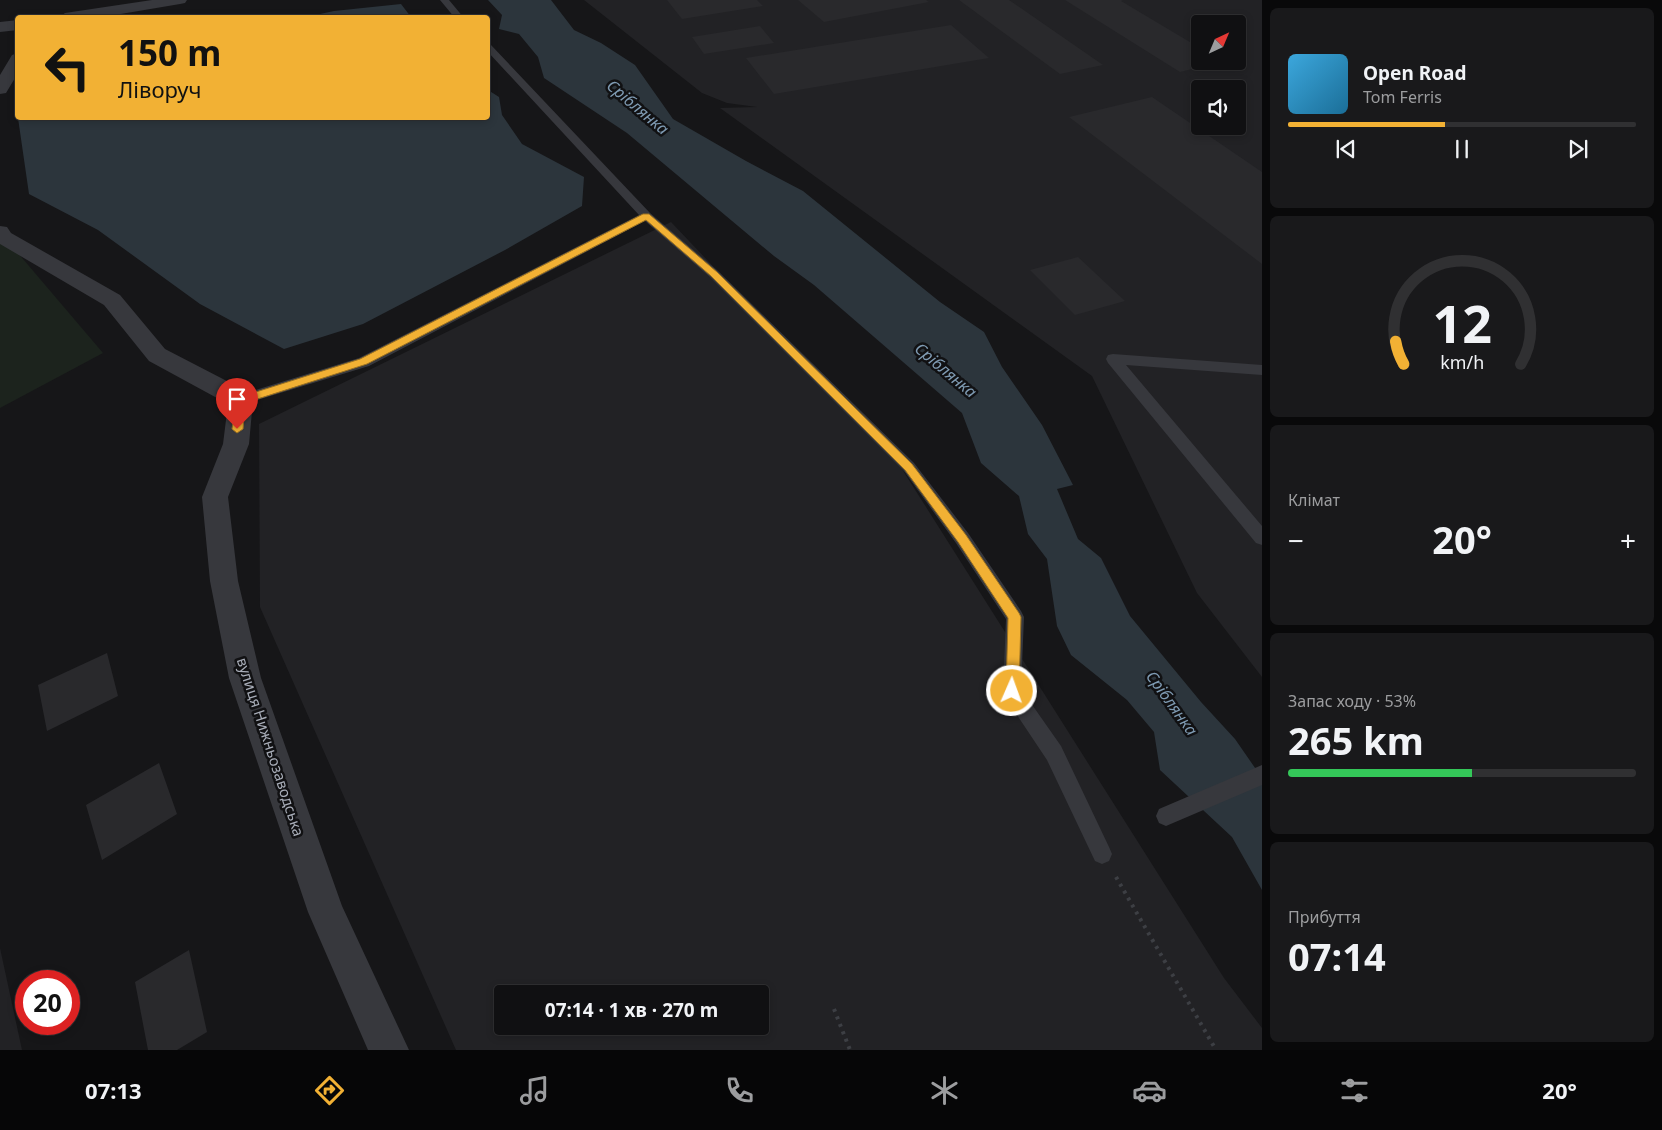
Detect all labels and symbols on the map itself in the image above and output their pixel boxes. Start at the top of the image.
north arrow [1191,15,1246,70]
water label: Сріблянка [602,75,674,139]
water label: Сріблянка [910,338,982,402]
pin [216,378,258,429]
street label: вулиця Нижньозаводська [233,655,309,839]
position arrow [985,664,1037,716]
water label: Сріблянка [1141,666,1203,740]
speed limit sign: 20 [15,970,80,1035]

